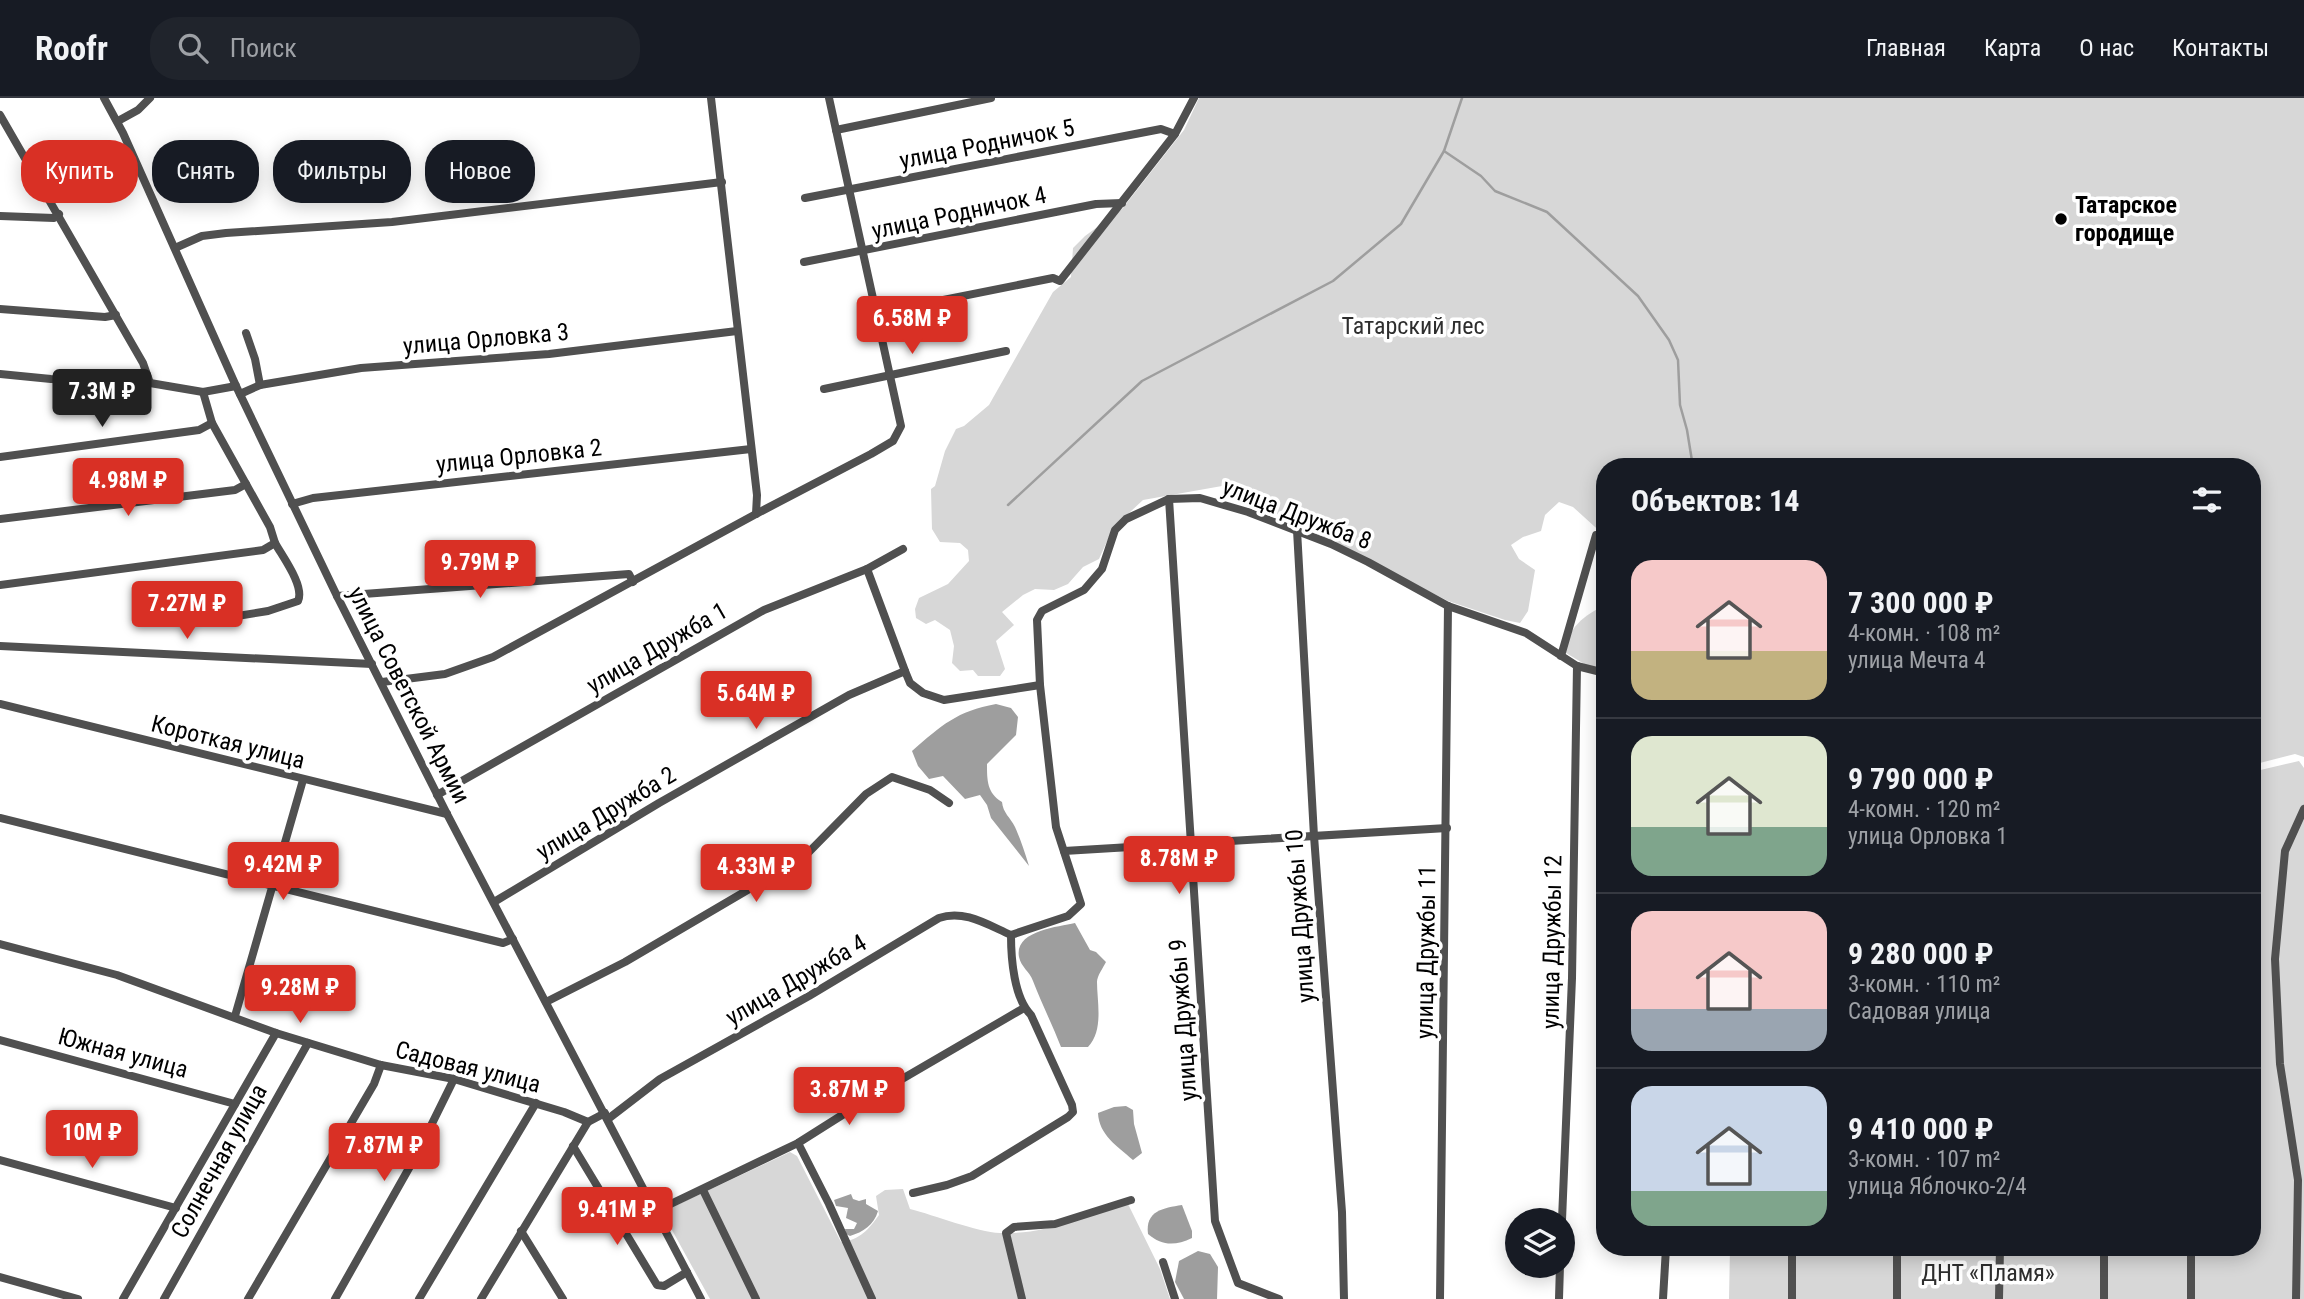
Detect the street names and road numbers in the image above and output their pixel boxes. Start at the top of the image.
street label: улица Родничок 5 [897,113,1077,175]
street label: улица Родничок 4 [869,181,1049,245]
street label: улица Орловка 3 [402,318,570,360]
street label: улица Орловка 2 [435,433,603,479]
street label: улица Дружба 8 [1218,473,1376,555]
street label: улица Советской Армии [342,582,476,808]
street label: улица Дружба 1 [582,596,732,700]
street label: Короткая улица [148,709,308,775]
street label: улица Дружба 2 [531,760,681,866]
street label: улица Дружбы 10 [1280,828,1320,1004]
street label: улица Дружбы 12 [1536,855,1568,1029]
street label: улица Дружбы 11 [1410,865,1442,1039]
street label: улица Дружба 4 [721,928,871,1032]
street label: улица Дружбы 9 [1163,938,1203,1102]
street label: Южная улица [55,1022,191,1084]
street label: Садовая улица [392,1035,544,1099]
street label: Солнечная улица [165,1079,273,1243]

